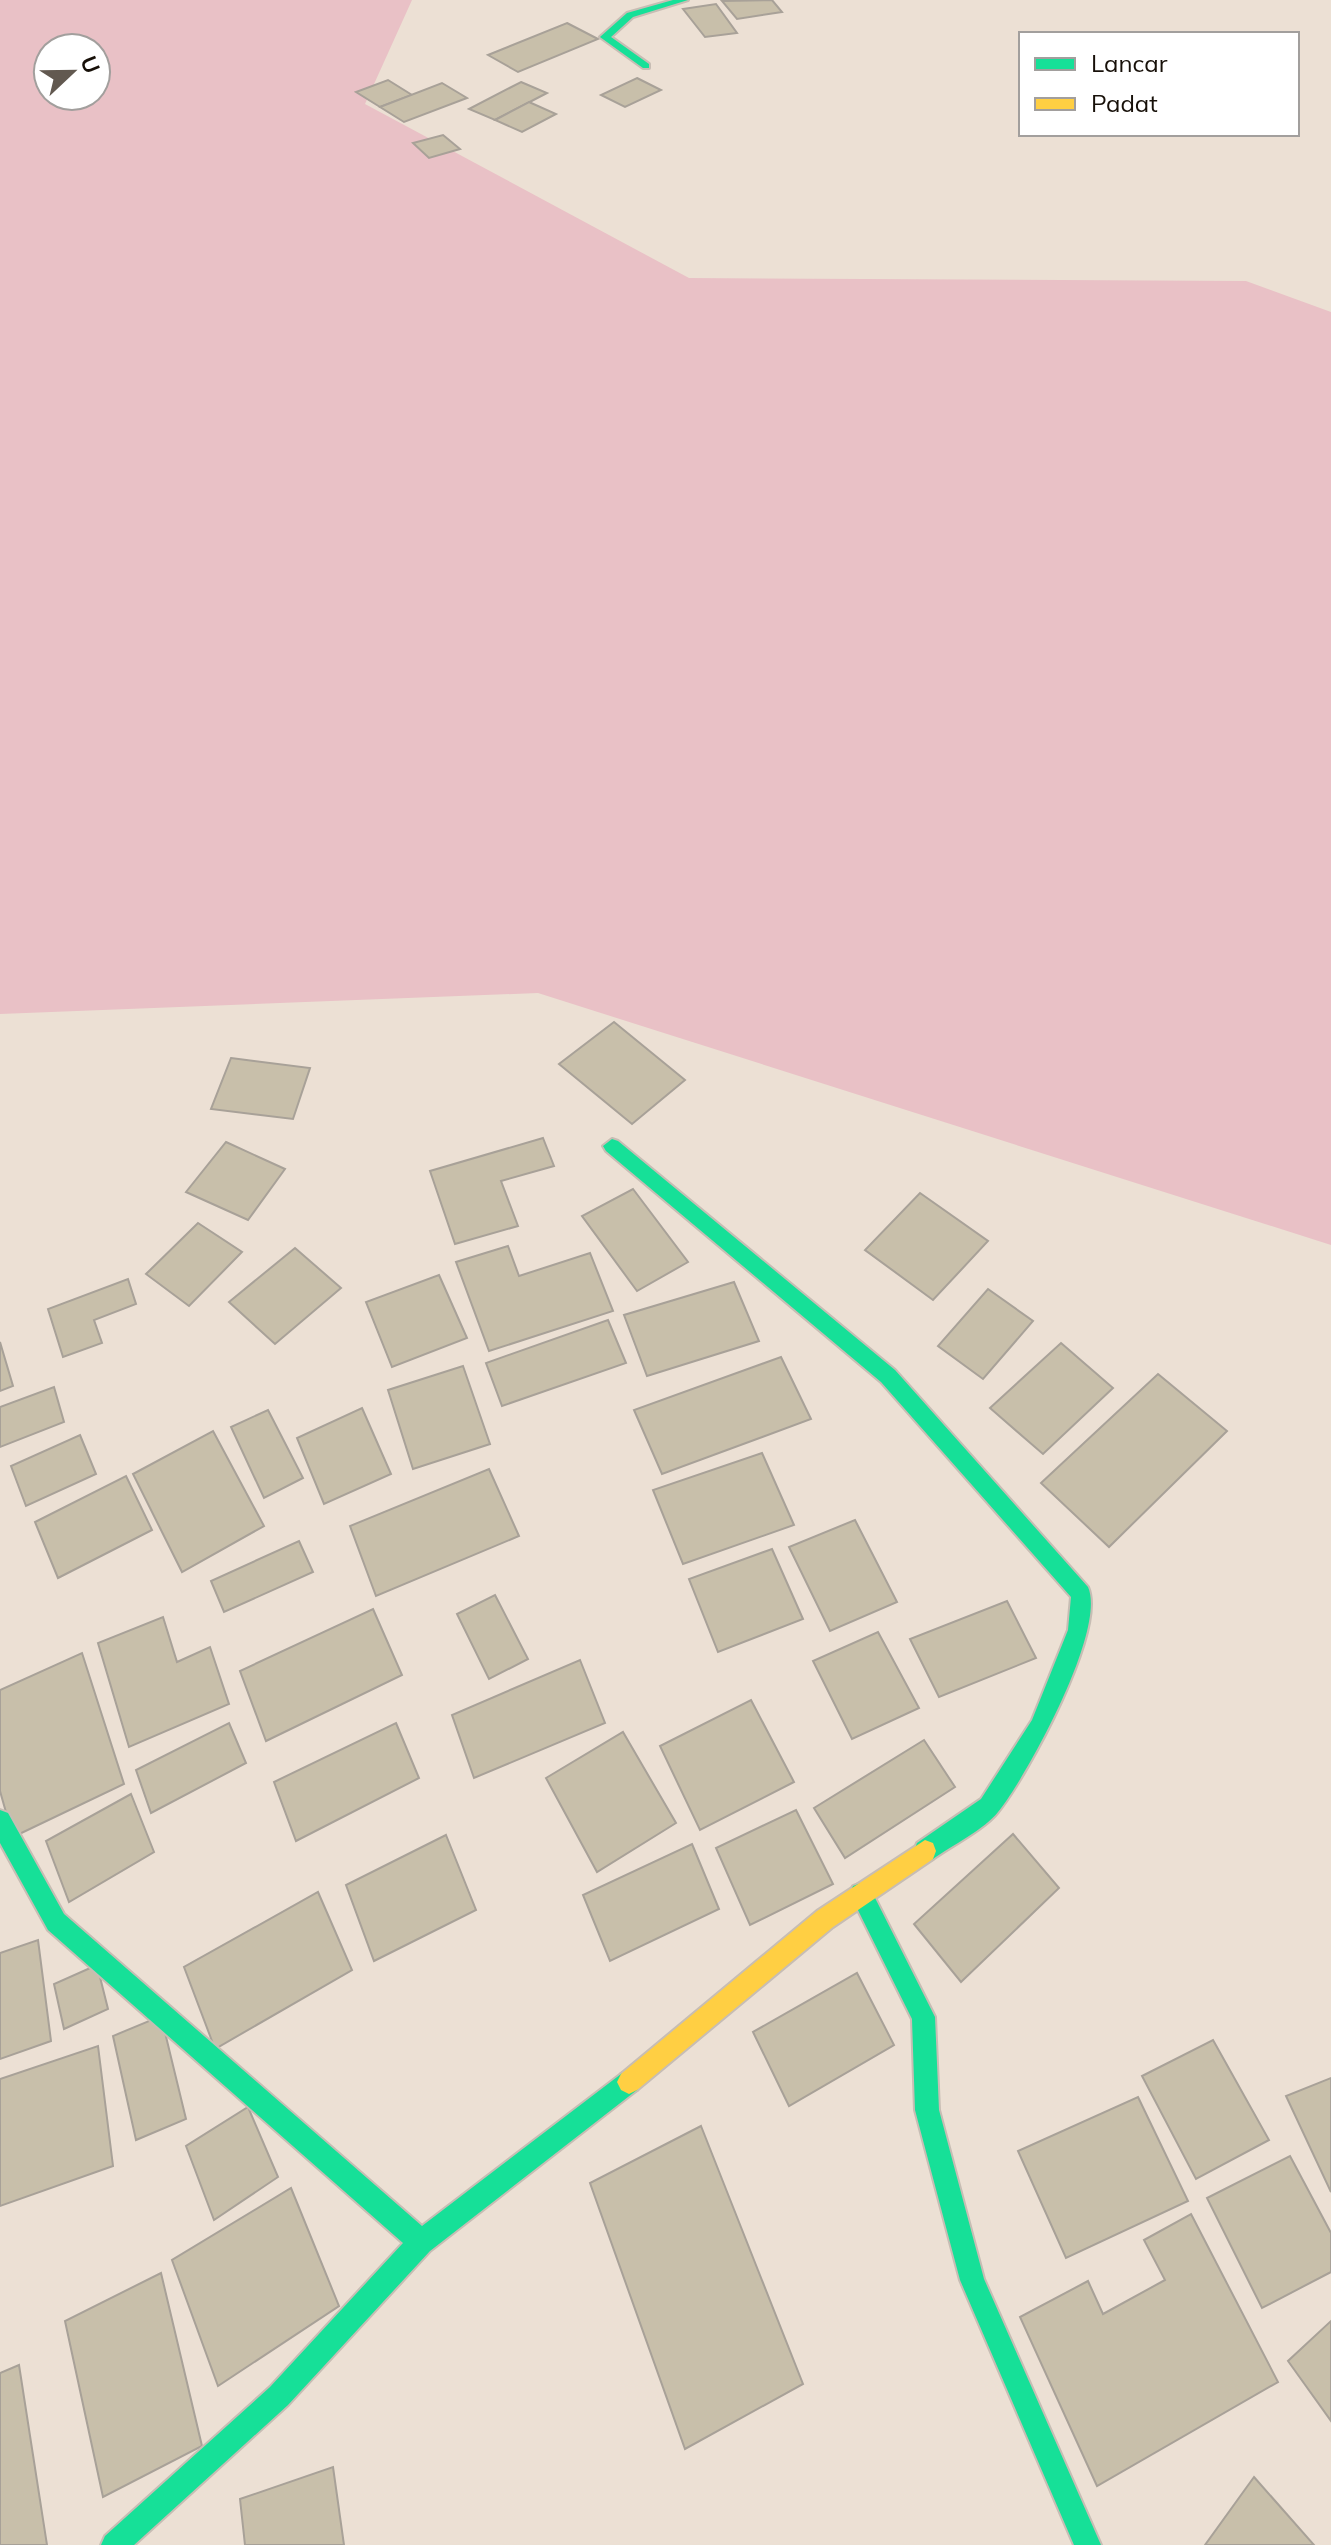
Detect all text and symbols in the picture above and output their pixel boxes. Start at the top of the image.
north arrow [32,32,112,112]
legend [1019,32,1299,136]
text: Lancar [1091,48,1168,78]
text: U [75,52,107,77]
text: Padat [1091,88,1158,118]

